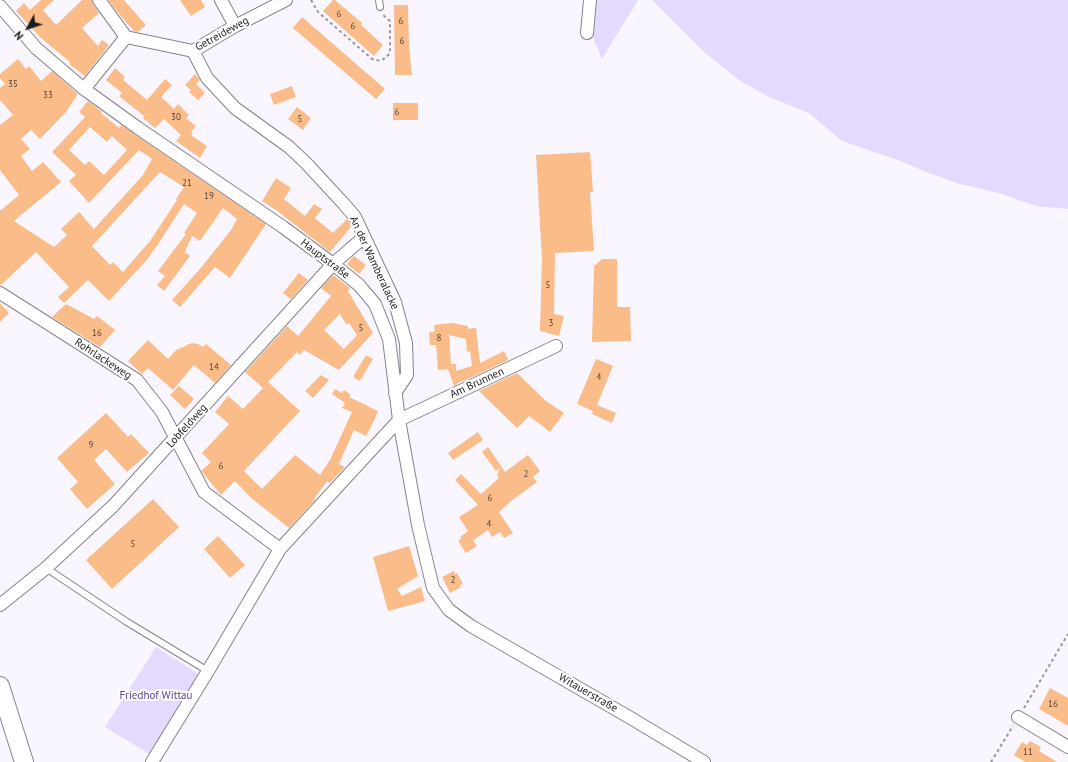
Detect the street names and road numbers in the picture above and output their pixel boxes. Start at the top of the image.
street label: Getreideweg [193,14,251,54]
street label: An der Wamberalacke [347,214,401,312]
street label: Hauptstraße [298,236,352,282]
street label: Rohrlackeweg [72,336,134,382]
street label: Am Brunnen [448,365,506,401]
street label: Lobfeldweg [164,401,210,451]
street label: Witauerstraße [556,671,620,715]

